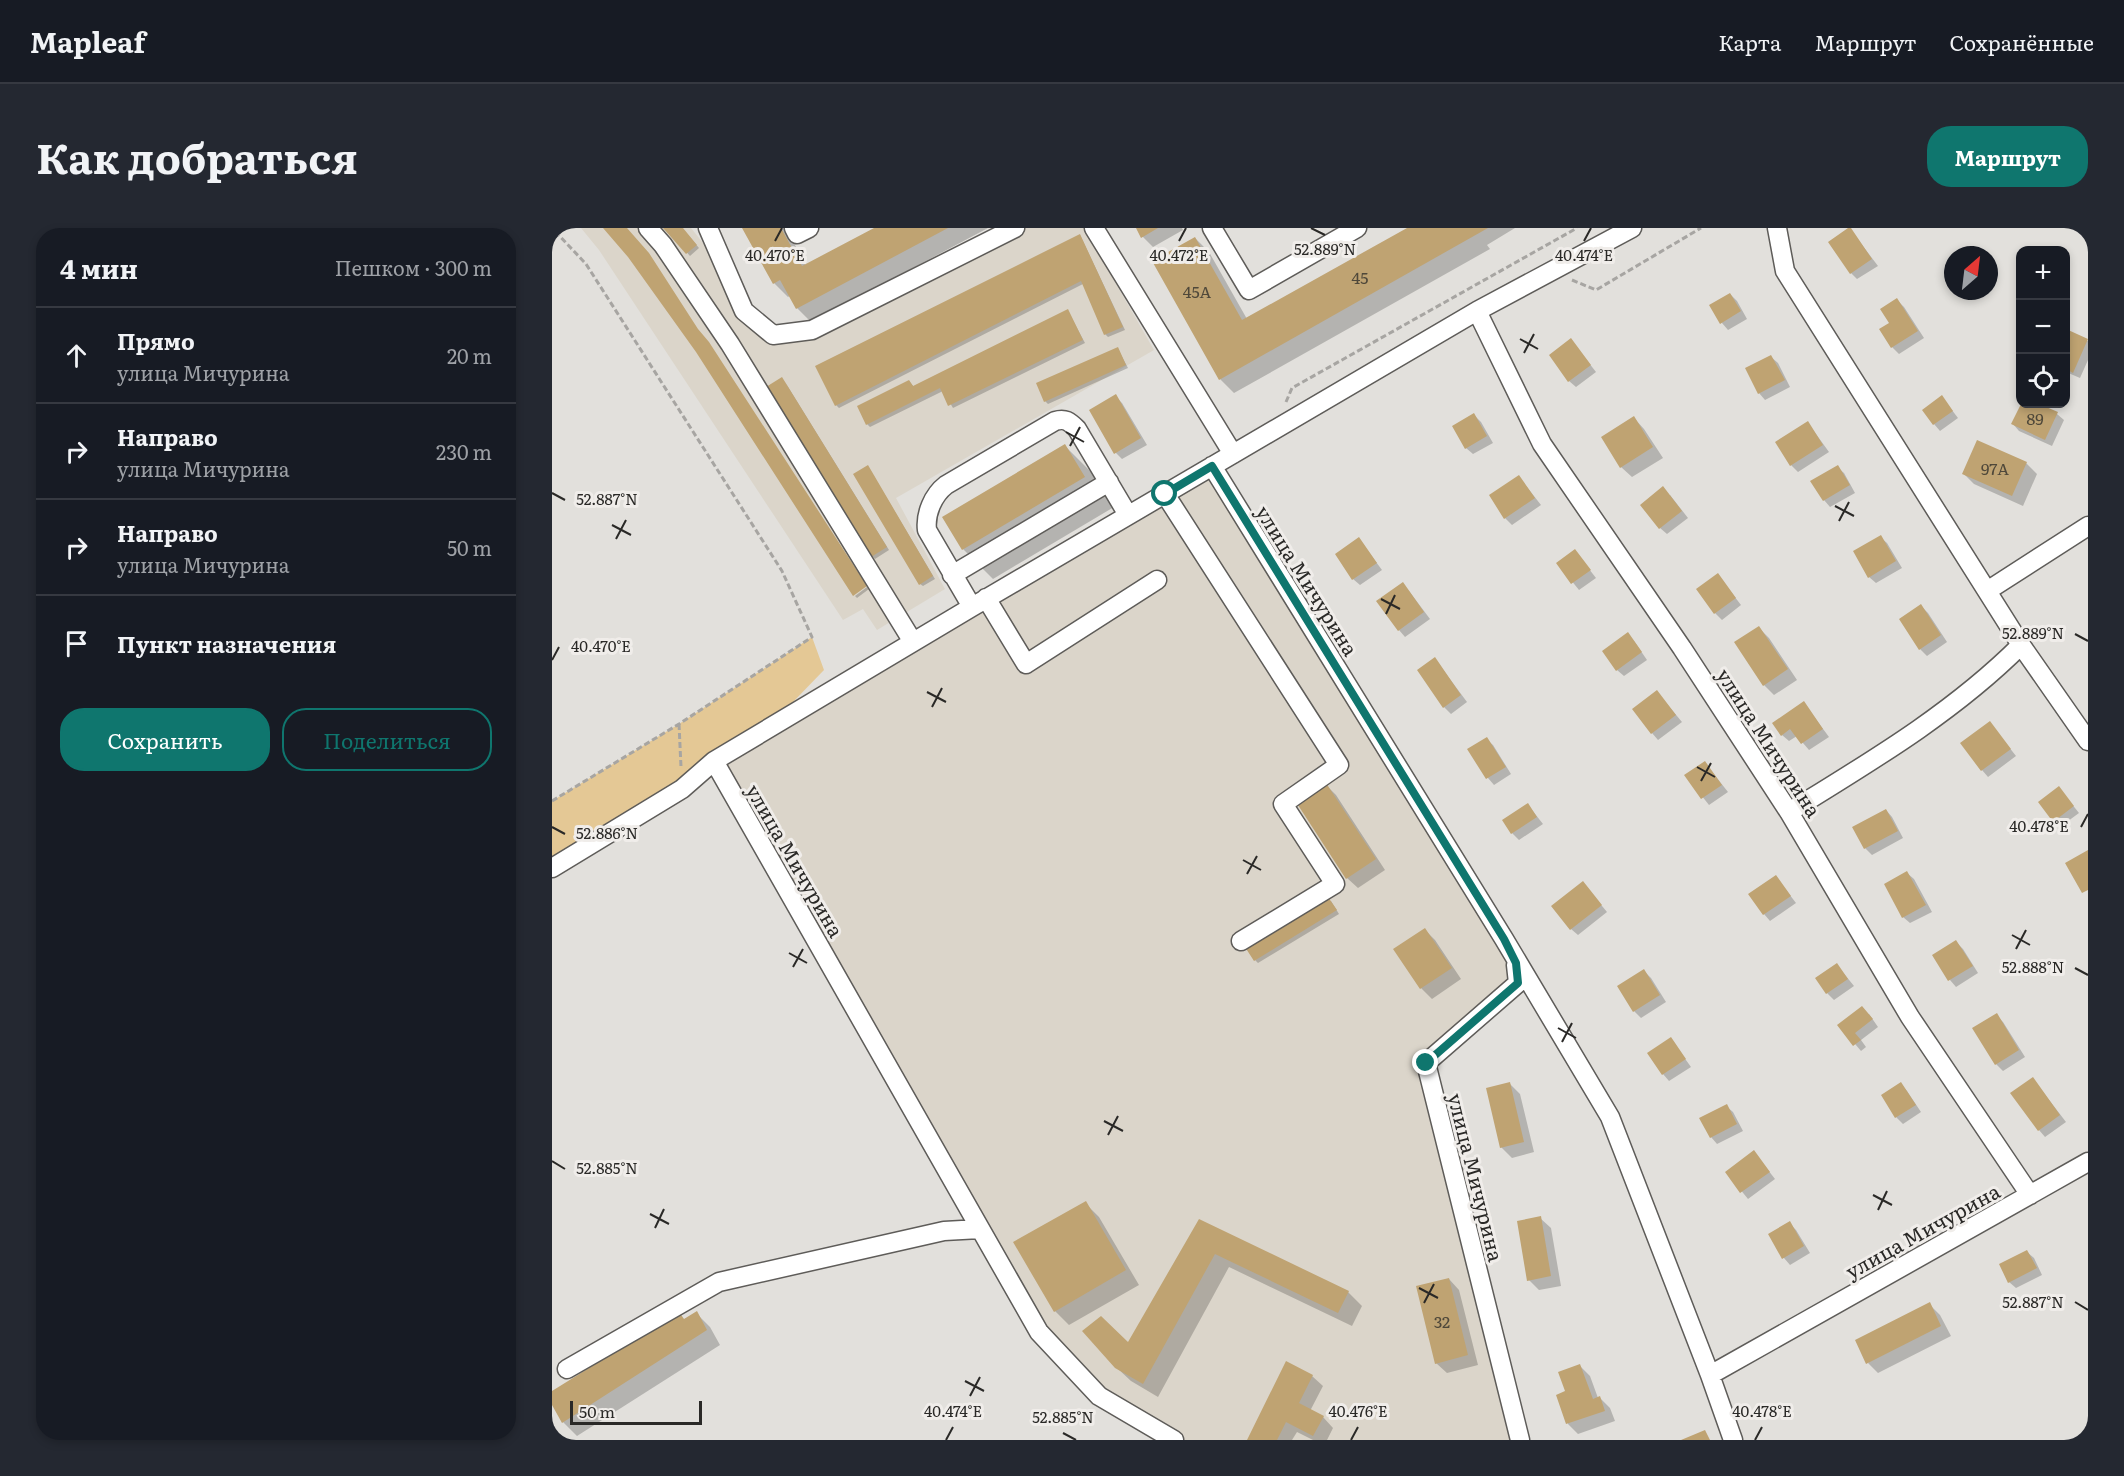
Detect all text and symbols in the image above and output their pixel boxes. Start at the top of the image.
text: Mapleaf [30,20,145,62]
text: Карта [1718,26,1781,57]
text: Маршрут [1814,26,1916,57]
text: Сохранённые [1949,26,2094,57]
text: Как добраться [36,125,358,187]
button: Маршрут [1927,126,2088,187]
text: 52.889°N [1294,237,1356,260]
text: 40.470°E [745,243,805,266]
text: 40.472°E [1150,243,1208,266]
text: 40.474°E [1555,243,1613,266]
north arrow [1944,246,1998,300]
map controls [2016,246,2070,408]
button: + [2016,246,2070,300]
text: 4 мин [60,248,138,287]
text: Пешком · 300 m [335,252,492,282]
house number: 45 [1352,265,1368,289]
house number: 45А [1183,279,1212,303]
button: − [2016,300,2070,354]
text: Прямо [117,324,195,357]
icon: ahead [60,339,93,372]
text: 20 m [447,340,492,370]
button: locate [2016,354,2070,408]
text: улица Мичурина [117,357,290,387]
house number: 89 [2026,406,2044,430]
text: Направо [117,420,218,453]
icon: right [60,435,93,468]
text: 230 m [436,436,492,466]
text: улица Мичурина [117,453,290,483]
house number: 97А [1981,456,2009,480]
route start [1151,480,1177,506]
text: 52.887°N [576,487,638,510]
street label: улица Мичурина [1250,499,1367,661]
text: Направо [117,516,218,549]
icon: right [60,531,93,564]
text: 50 m [447,532,492,562]
text: улица Мичурина [117,549,290,579]
text: 52.889°N [2002,621,2064,644]
icon: arrive [60,627,93,660]
text: Пункт назначения [117,627,336,660]
text: 40.470°E [571,634,631,657]
street label: улица Мичурина [1710,661,1830,823]
button: Сохранить [60,708,270,771]
button: Поделиться [282,708,492,771]
street label: улица Мичурина [740,778,852,942]
text: 40.478°E [2009,814,2069,837]
text: 52.886°N [576,821,638,844]
text: 52.888°N [2002,955,2064,978]
route end [1412,1049,1438,1075]
street label: улица Мичурина [1442,1090,1512,1265]
text: 52.885°N [576,1156,638,1179]
street label: улица Мичурина [1839,1175,2005,1285]
text: 52.887°N [2002,1290,2064,1313]
house number: 32 [1434,1309,1450,1333]
scale bar [570,1398,702,1426]
text: 50 m [579,1399,615,1423]
text: 40.474°E [924,1399,982,1422]
text: 40.476°E [1328,1399,1388,1422]
text: 40.478°E [1732,1399,1792,1422]
text: 52.885°N [1032,1405,1094,1428]

